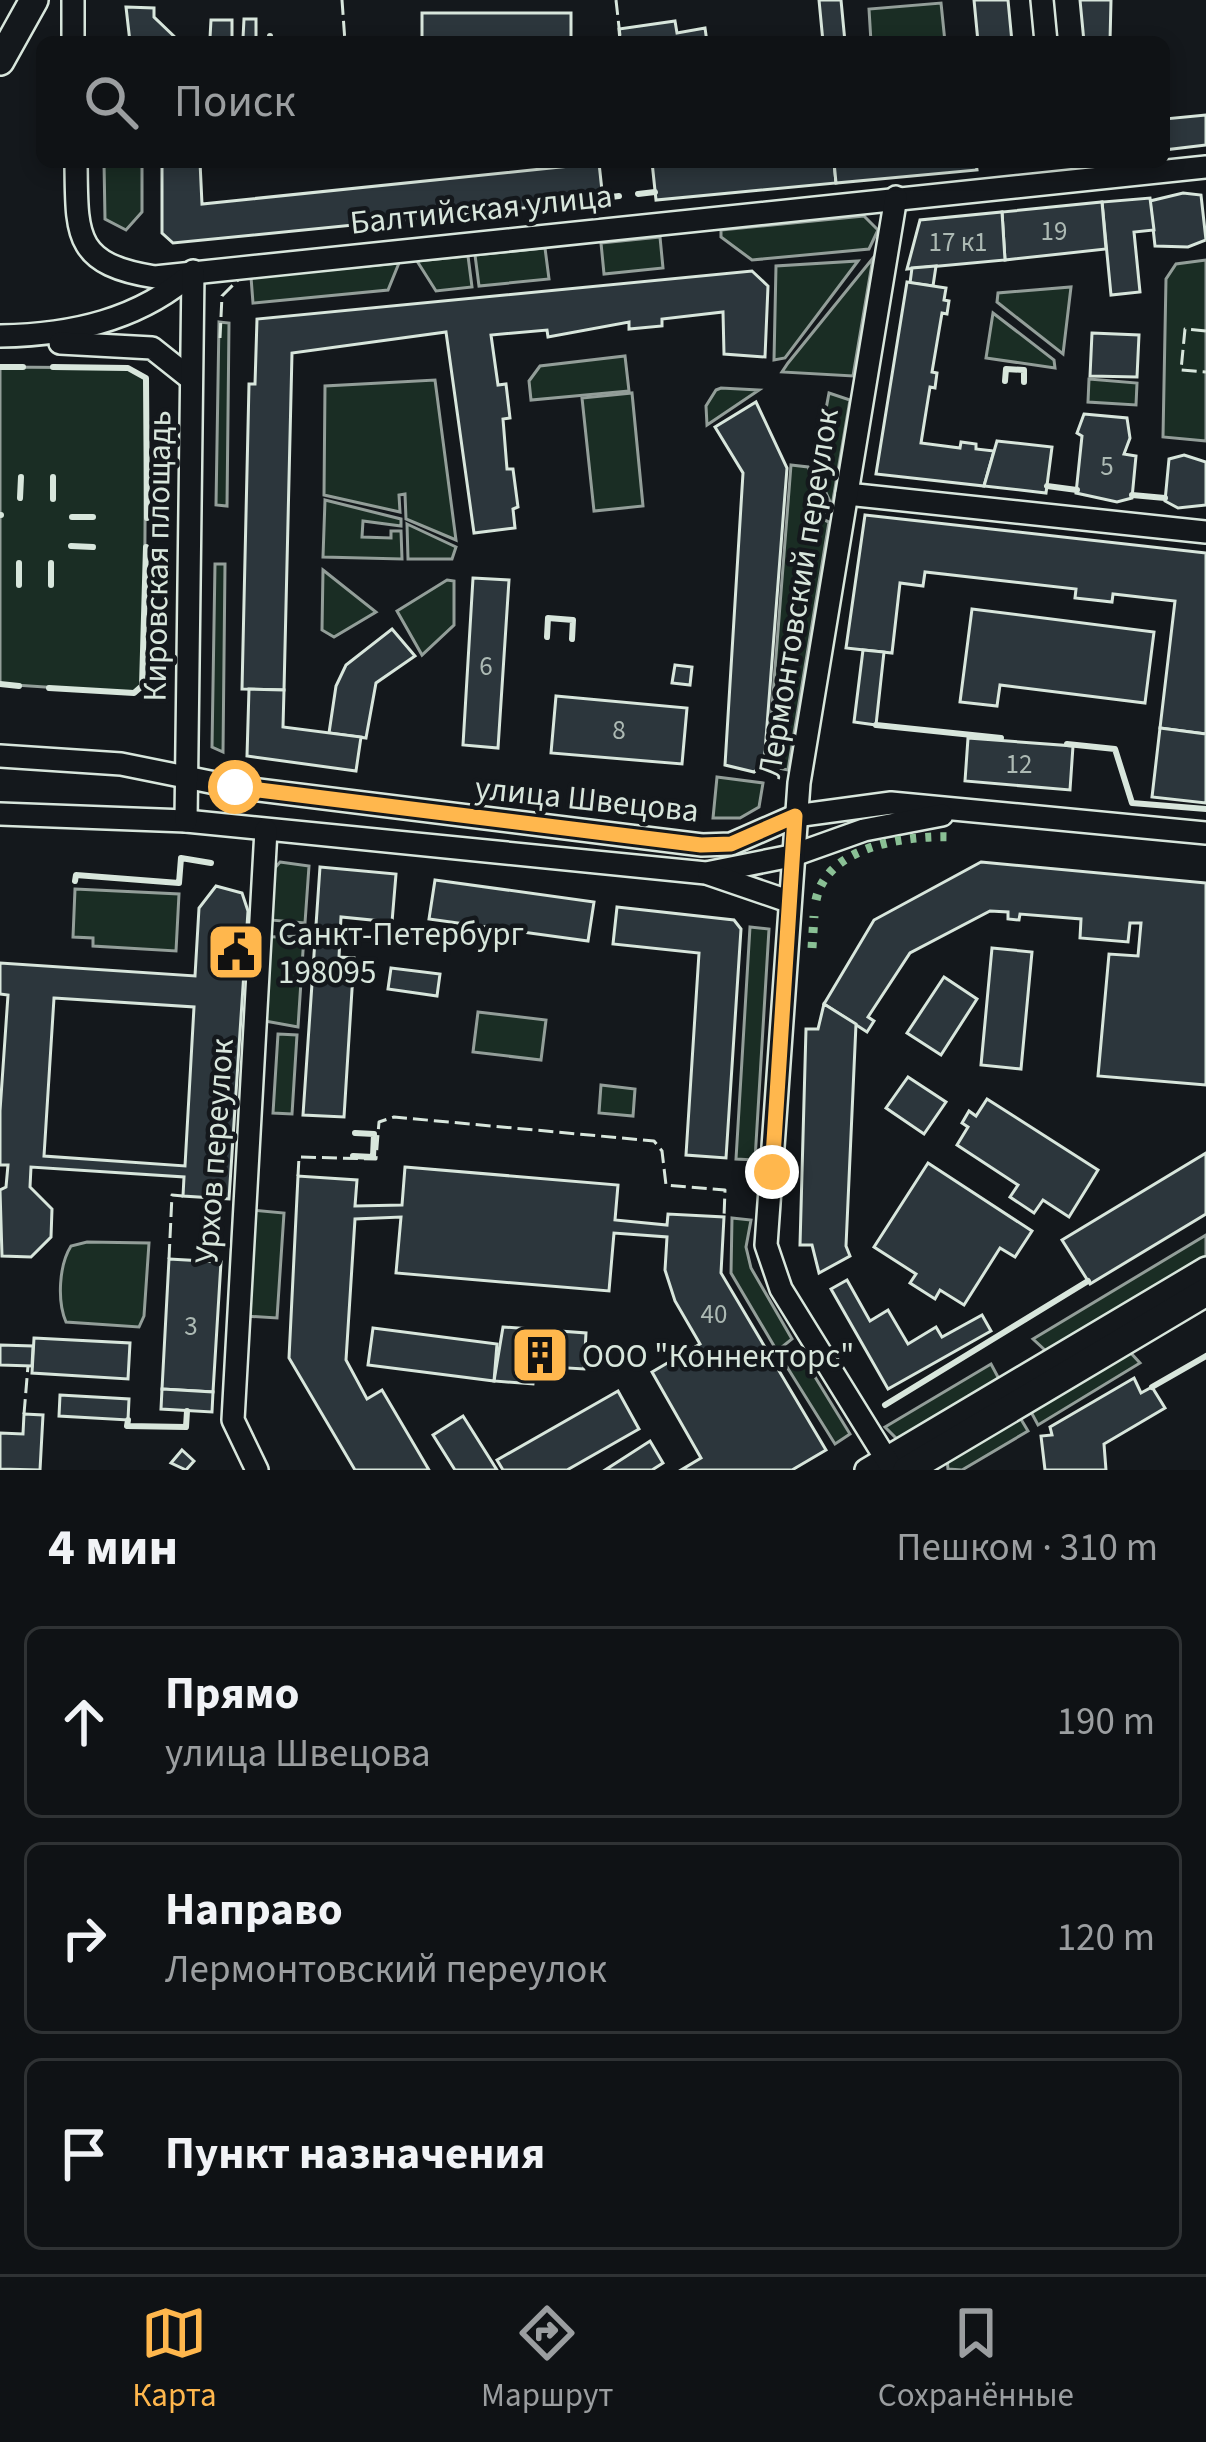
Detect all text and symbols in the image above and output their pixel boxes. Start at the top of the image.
search box [36,36,1170,168]
icon: search [78,69,144,135]
text: Поиск [174,70,296,134]
street label: Балтийская улица [348,172,615,247]
house number: 19 [1041,212,1067,251]
house number: 17 к1 [928,223,988,262]
street label: Лермонтовский переулок [746,404,851,782]
street label: Кировская площадь [131,410,184,702]
house number: 5 [1100,447,1114,486]
house number: 6 [479,647,493,686]
house number: 8 [612,711,626,750]
house number: 12 [1006,745,1032,784]
route start [208,760,262,814]
street label: улица Швецова [473,764,701,835]
place label: Санкт-Петербург 198095 [278,911,524,996]
public building icon: Санкт-Петербург 198095 [205,921,267,983]
street label: Урхов переулок [183,1036,246,1265]
route end [745,1145,799,1199]
house number: 40 [701,1295,727,1334]
house number: 3 [184,1307,198,1346]
building icon: ООО "Коннекторс" [509,1324,571,1386]
place label: ООО "Коннекторс" [582,1333,854,1380]
text: 4 мин [48,1512,178,1584]
text: Пешком · 310 m [896,1520,1158,1576]
text: Прямо [165,1662,299,1726]
icon: ahead [51,1689,117,1755]
text: 190 m [1057,1694,1155,1750]
text: улица Швецова [165,1726,431,1782]
text: Направо [165,1878,343,1942]
icon: right [51,1905,117,1971]
text: 120 m [1057,1910,1155,1966]
text: Лермонтовский переулок [165,1942,607,1998]
icon: arrive [51,2121,117,2187]
text: Пункт назначения [165,2122,545,2186]
tab: Карта [132,2300,217,2419]
tab: Маршрут [481,2300,614,2419]
tab: Сохранённые [878,2300,1074,2419]

